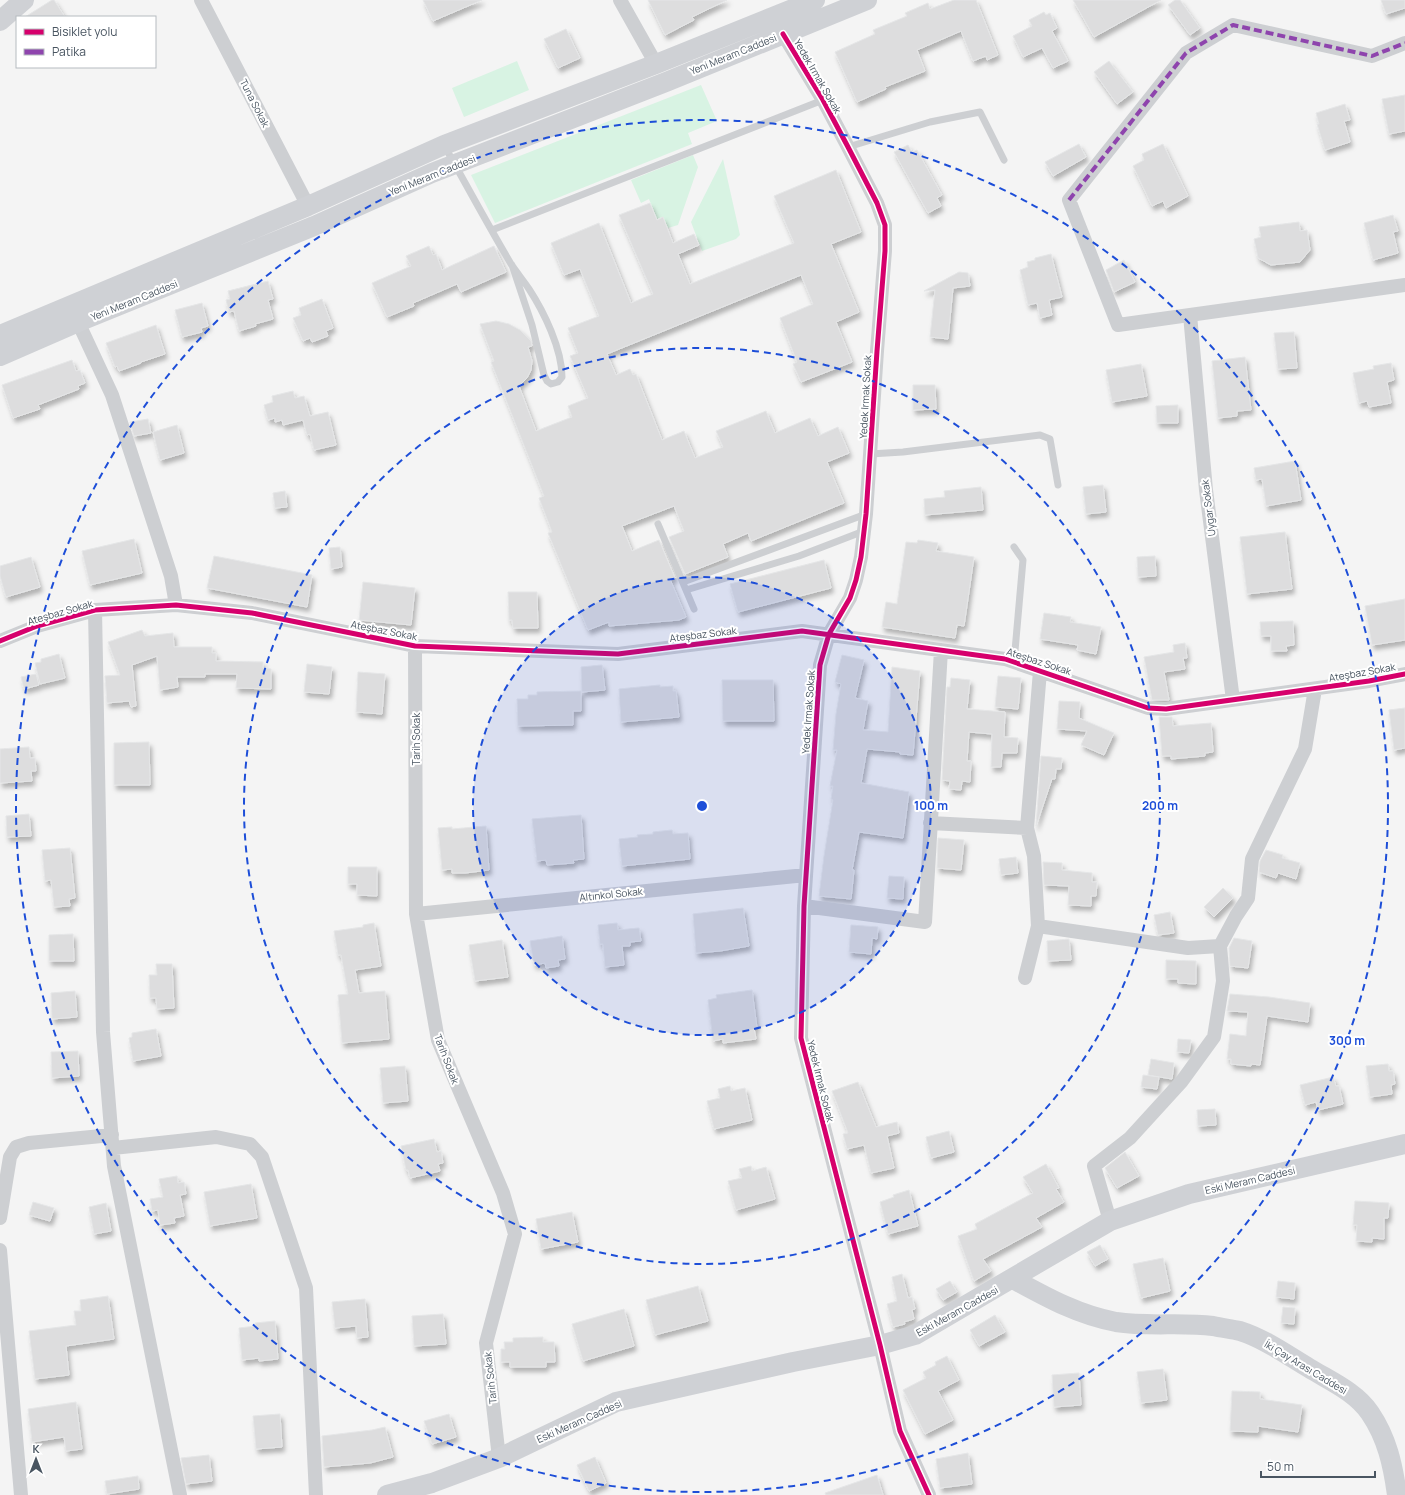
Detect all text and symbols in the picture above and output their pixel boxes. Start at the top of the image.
legend [16,16,156,68]
text: Bisiklet yolu [52,23,117,40]
street label: Yeni Meram Caddesi [688,30,778,78]
street label: Yedek Irmak Sokak [791,36,846,117]
text: Patika [52,43,86,60]
street label: Tuna Sokak [237,76,274,130]
street label: Yeni Meram Caddesi [387,151,477,199]
street label: Yeni Meram Caddesi [89,276,179,324]
street label: Yedek Irmak Sokak [856,354,874,439]
street label: Uygar Sokak [1197,478,1218,537]
street label: Ateşbaz Sokak [26,596,95,628]
street label: Ateşbaz Sokak [350,617,419,643]
street label: Ateşbaz Sokak [669,623,738,645]
street label: Ateşbaz Sokak [1005,644,1074,678]
street label: Ateşbaz Sokak [1328,659,1397,685]
street label: Yedek Irmak Sokak [798,669,818,754]
street label: Tarih Sokak [409,712,423,765]
text: 100 m [914,797,948,814]
text: 200 m [1142,797,1178,814]
centre of rings [695,799,709,813]
street label: Altınkol Sokak [579,884,644,904]
street label: Tarih Sokak [431,1032,463,1087]
text: 300 m [1329,1032,1365,1049]
street label: Yedek Irmak Sokak [804,1039,838,1124]
street label: Eski Meram Caddesi [1204,1163,1296,1197]
street label: Eski Meram Caddesi [913,1283,1001,1339]
street label: İki Çay Arası Caddesi [1262,1337,1350,1397]
street label: Tarih Sokak [480,1350,500,1405]
street label: Eski Meram Caddesi [534,1396,624,1446]
north arrow [16,1439,56,1479]
text: K [32,1441,40,1456]
scale bar [1261,1453,1375,1479]
text: 50 m [1267,1458,1294,1475]

